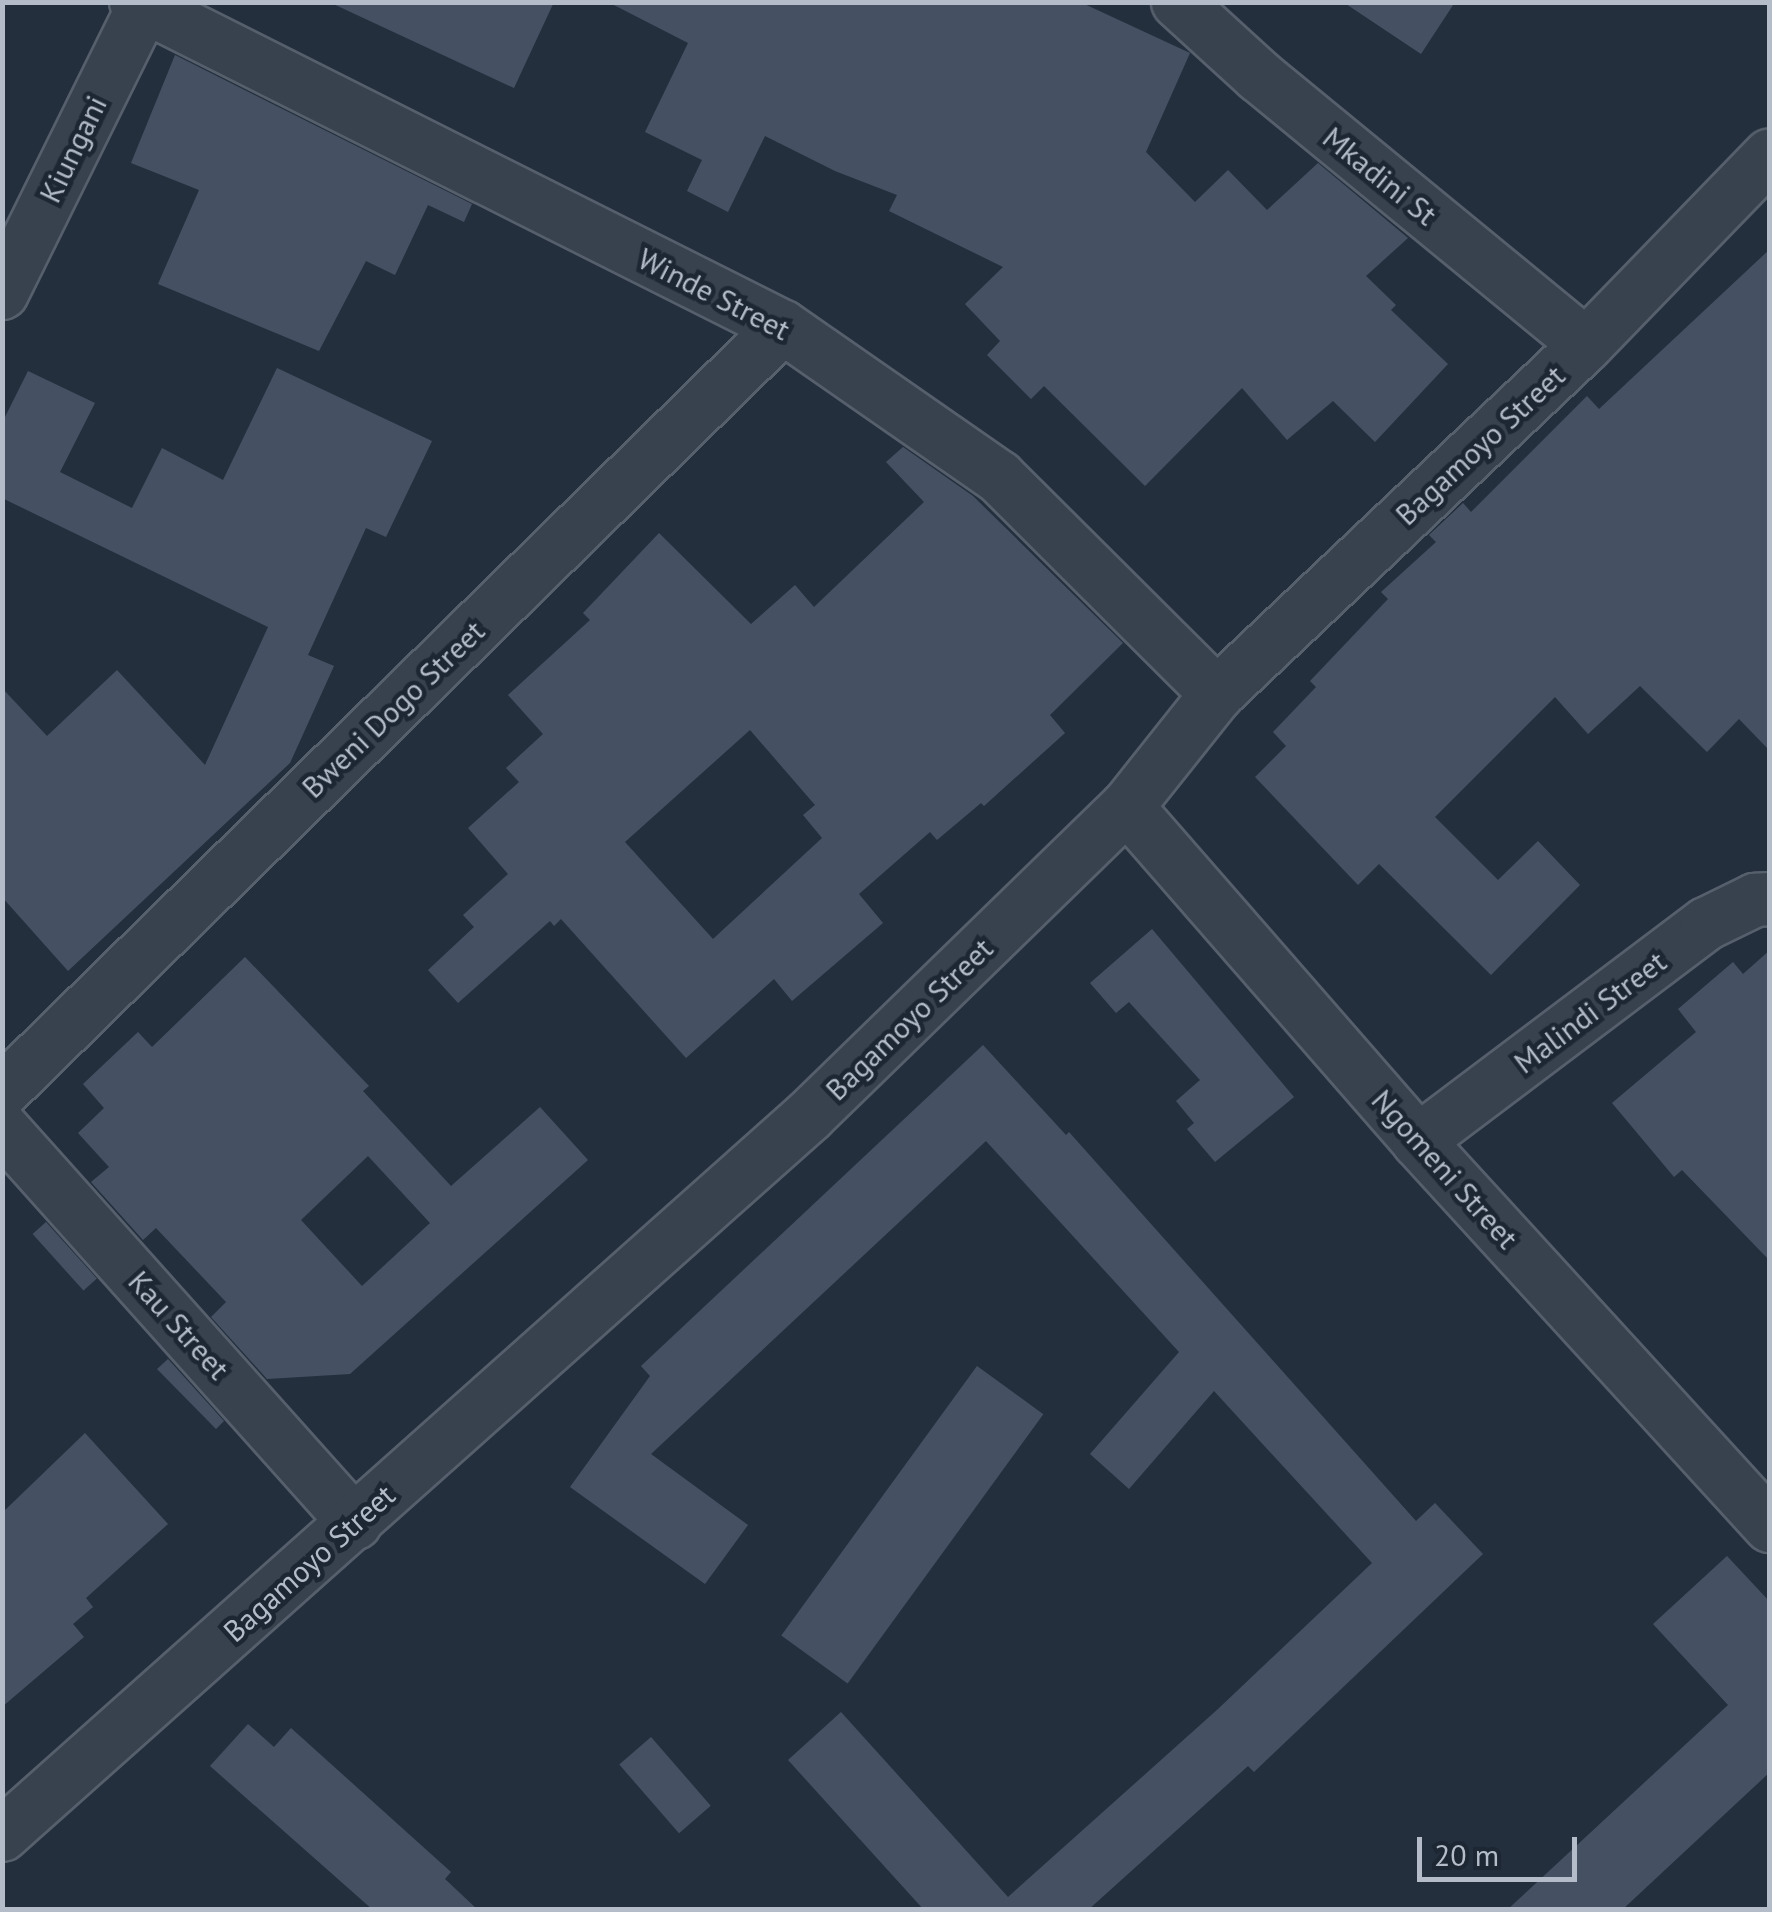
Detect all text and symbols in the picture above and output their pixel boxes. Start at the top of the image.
street label: Kiungani [32,90,114,208]
street label: Mkadini St [1316,119,1444,233]
street label: Winde Street [632,240,796,348]
street label: Bagamoyo Street [1388,358,1572,532]
street label: Bweni Dogo Street [294,613,492,805]
street label: Bagamoyo Street [818,930,1000,1108]
street label: Malindi Street [1507,943,1673,1081]
street label: Ngomeni Street [1364,1082,1526,1256]
street label: Kau Street [121,1263,237,1387]
street label: Bagamoyo Street [216,1477,402,1649]
scale bar [1422,1817,1582,1879]
text: 20 m [1434,1835,1499,1874]

